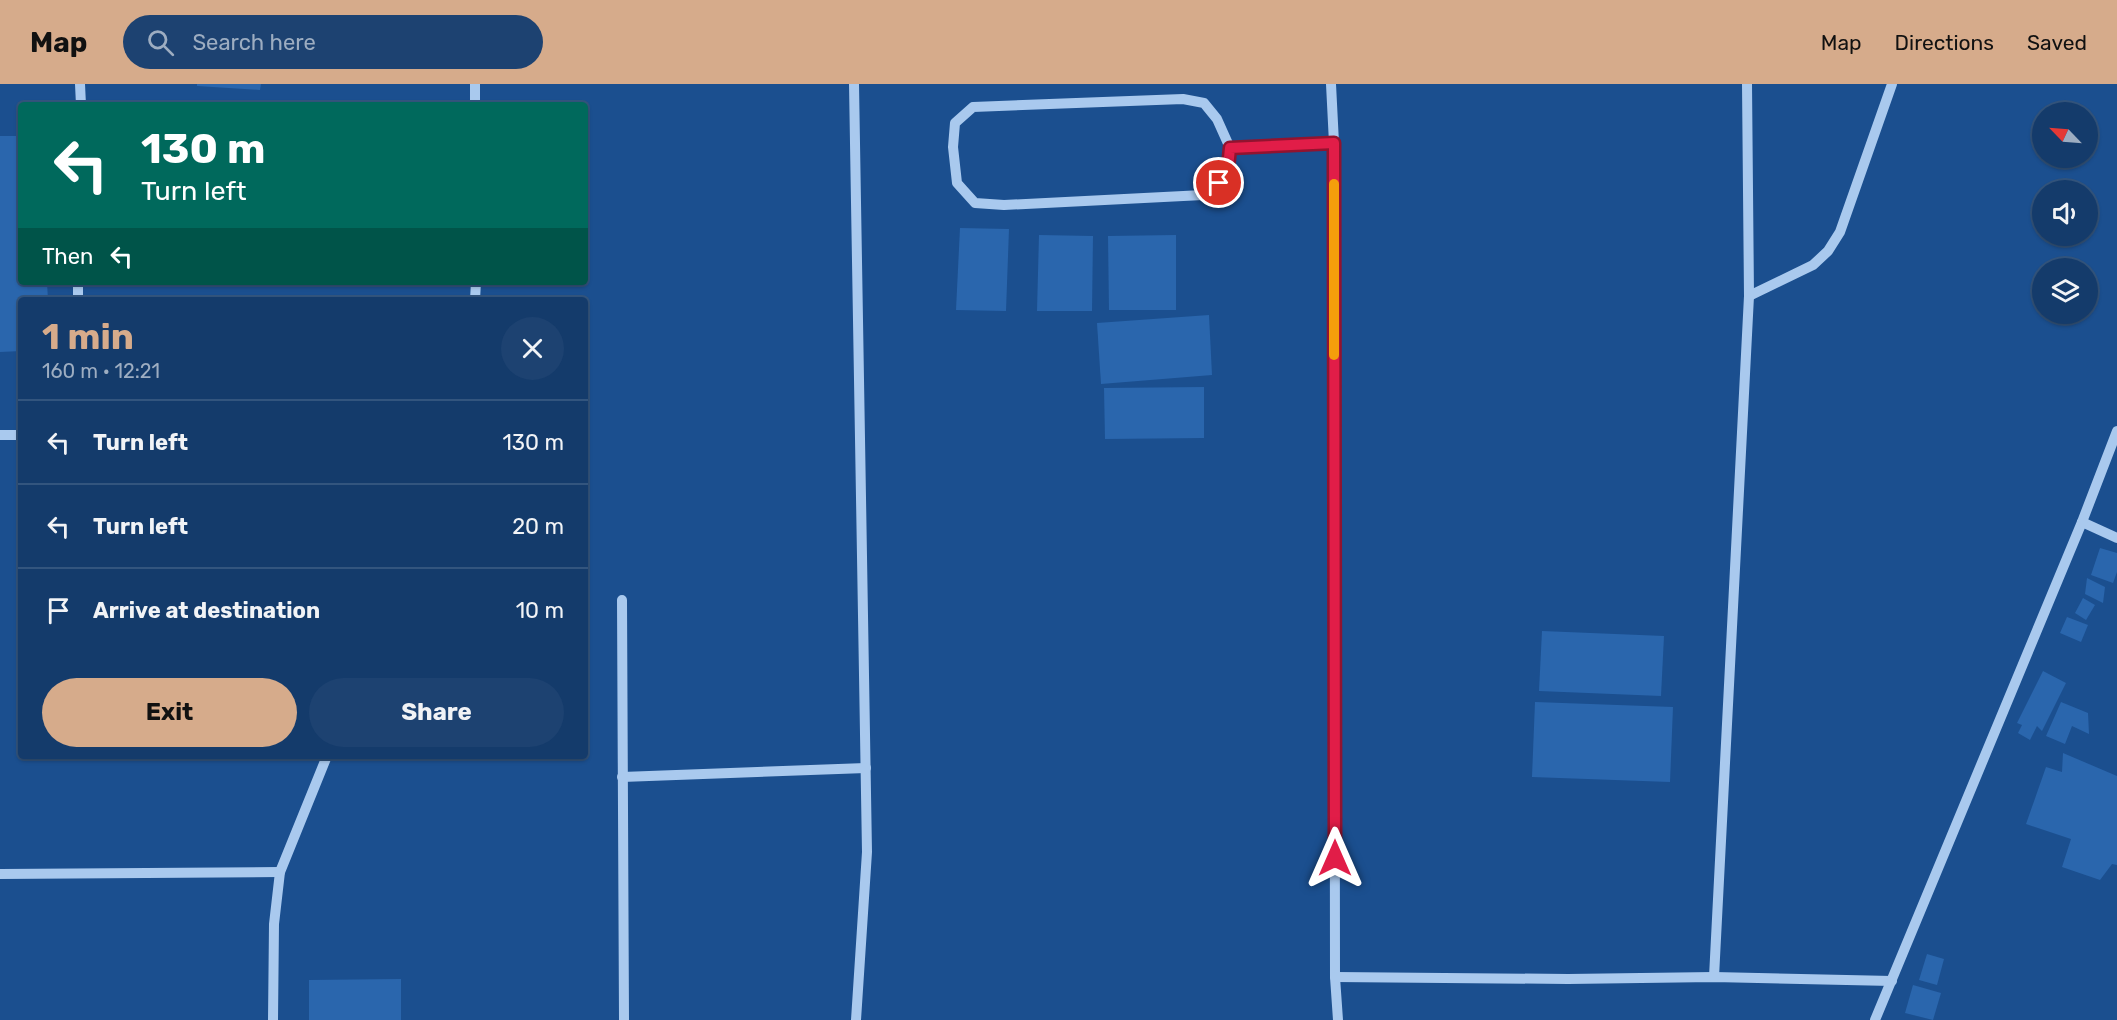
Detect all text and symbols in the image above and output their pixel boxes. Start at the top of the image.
search box [123,15,543,69]
text: Map [30,26,87,59]
icon: search [144,26,177,59]
text: Search here [192,29,316,56]
text: Map [1821,30,1862,55]
text: Directions [1895,30,1994,55]
text: Saved [2027,30,2087,55]
north arrow [2032,102,2098,168]
map controls [2032,102,2098,324]
text: 130 m [141,124,266,174]
icon: left [42,126,120,204]
pin [1193,157,1244,208]
icon: arrive [1202,166,1235,199]
text: Turn left [141,175,246,207]
button: sound [2032,180,2098,246]
icon: left [105,240,138,273]
text: Then [42,243,93,270]
button: layers [2032,258,2098,324]
text: 1 min [42,315,134,358]
button: close [501,317,564,380]
text: 160 m · 12:21 [42,359,160,383]
icon: left [42,426,75,459]
text: Turn left [93,429,188,456]
text: 130 m [502,429,564,456]
icon: left [42,510,75,543]
text: Turn left [93,513,188,540]
text: 20 m [512,513,564,540]
icon: arrive [42,594,75,627]
text: Arrive at destination [93,597,320,624]
text: 10 m [516,597,564,624]
button: Exit [42,678,297,747]
button: Share [309,678,564,747]
position arrow [1303,826,1367,890]

